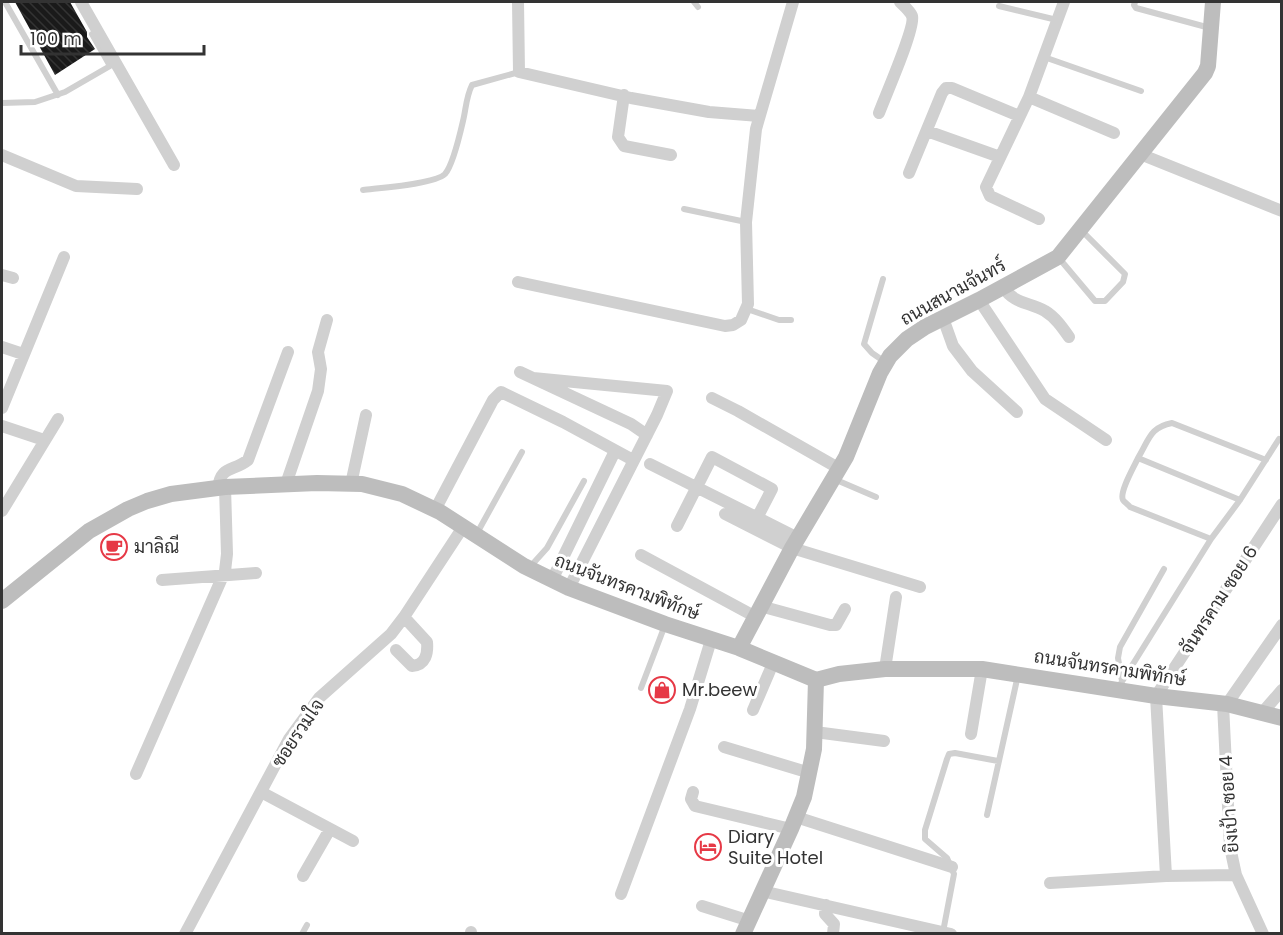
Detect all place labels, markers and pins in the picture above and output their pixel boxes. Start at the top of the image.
cafe icon: มาลิณี [99,532,129,562]
place label: มาลิณี [134,534,179,559]
shop icon: Mr.beew [647,675,677,705]
place label: Mr.beew [682,677,757,702]
place label: Diary Suite Hotel [728,824,823,870]
hotel icon: Diary Suite Hotel [693,832,723,862]

